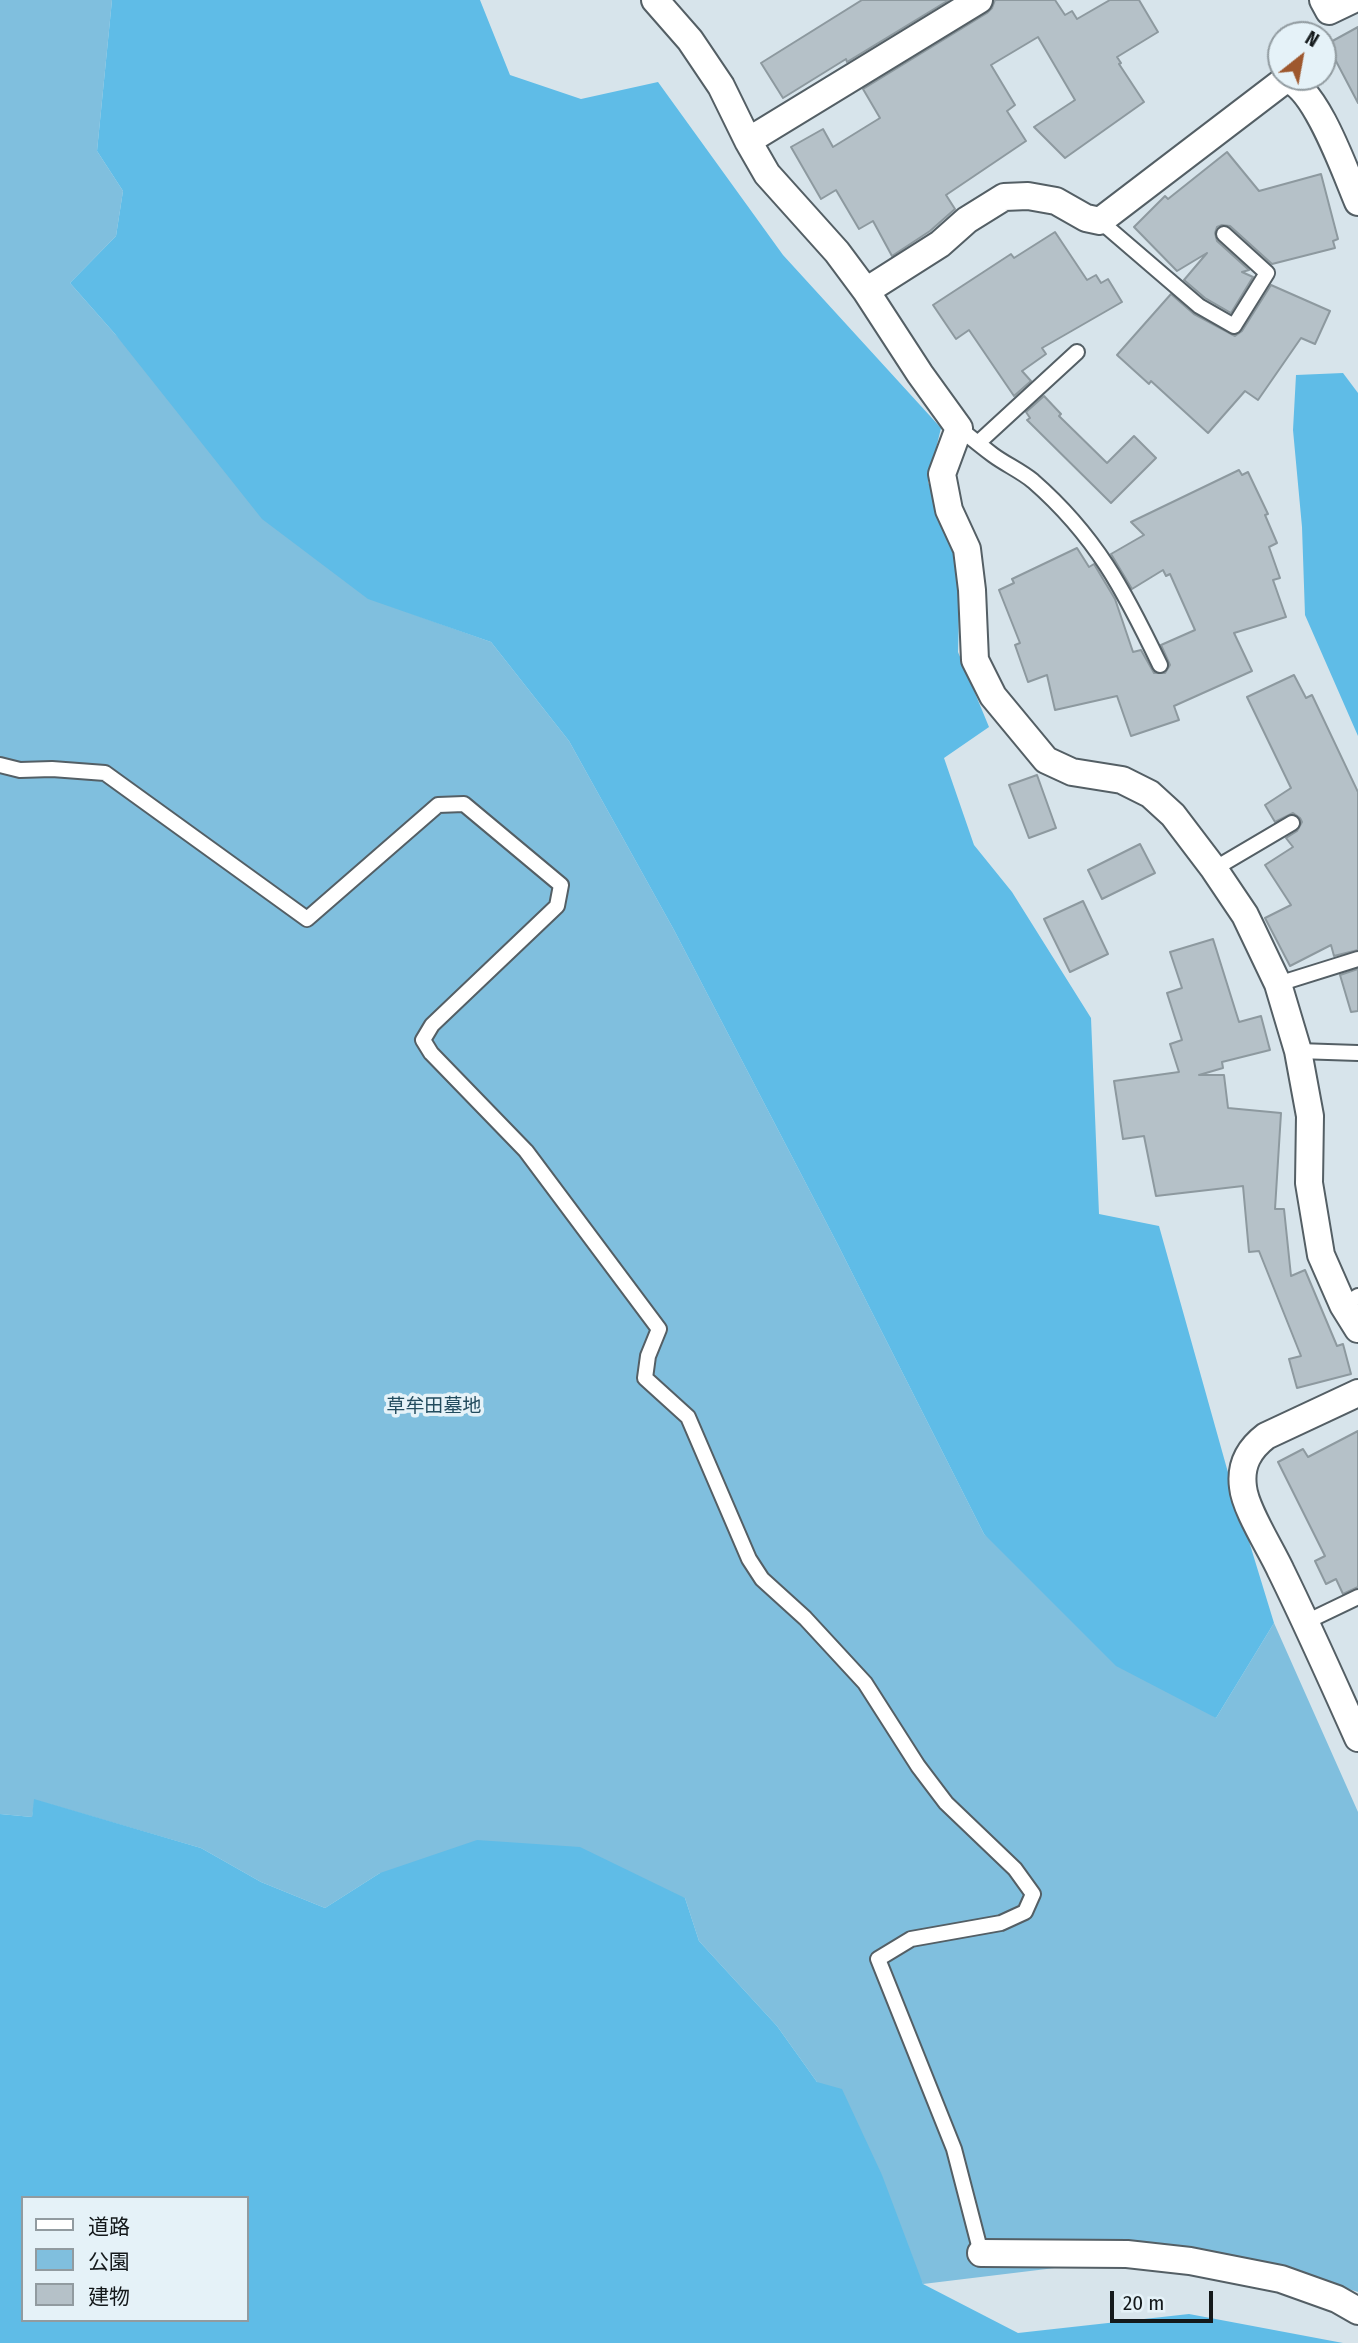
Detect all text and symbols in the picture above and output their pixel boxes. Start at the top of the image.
north arrow [1267,21,1337,91]
text: N [1301,26,1323,52]
park label: 草牟田墓地 [387,1396,481,1418]
legend [21,2196,248,2322]
text: 道路 [88,2214,130,2240]
text: 公園 [88,2249,130,2275]
scale bar [1113,2276,1216,2320]
text: 建物 [88,2284,130,2310]
text: 20 m [1123,2290,1164,2316]

